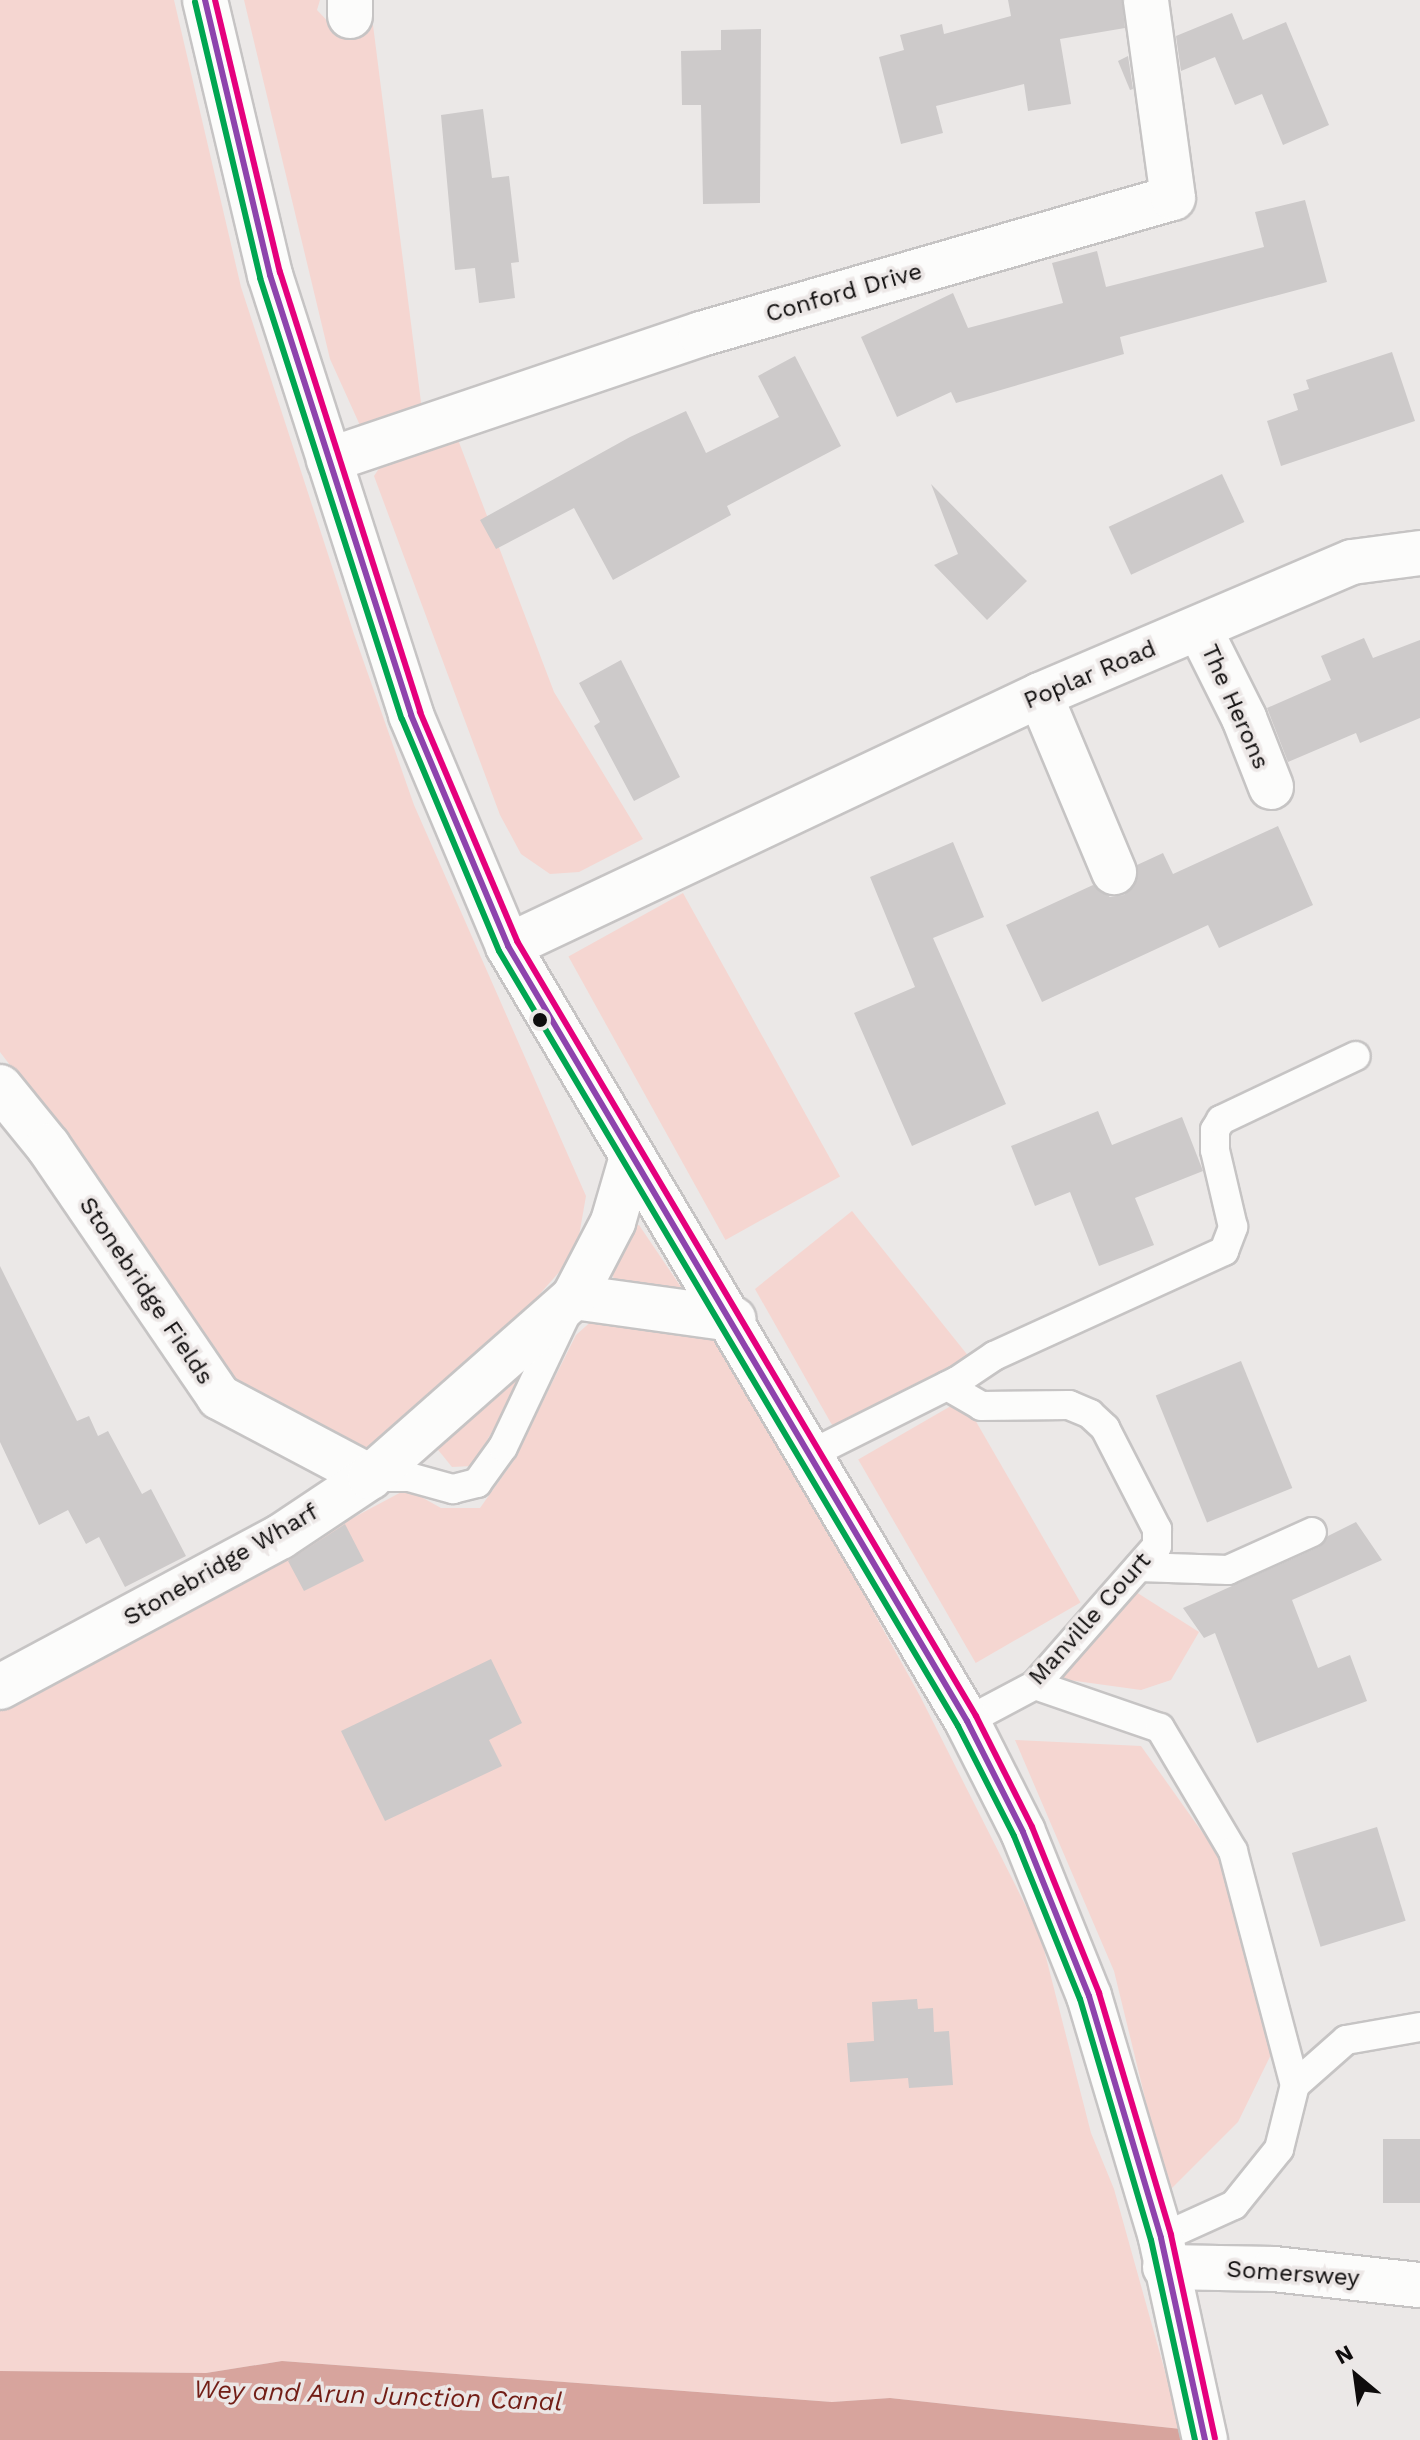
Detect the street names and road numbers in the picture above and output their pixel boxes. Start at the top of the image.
street label: Conford Drive [762,257,926,329]
street label: Poplar Road [1019,634,1161,716]
street label: The Herons [1195,640,1275,774]
street label: Stonebridge Fields [73,1192,219,1390]
street label: Stonebridge Wharf [118,1497,324,1633]
street label: Manville Court [1023,1547,1157,1691]
street label: Somerswey [1226,2255,1360,2293]

